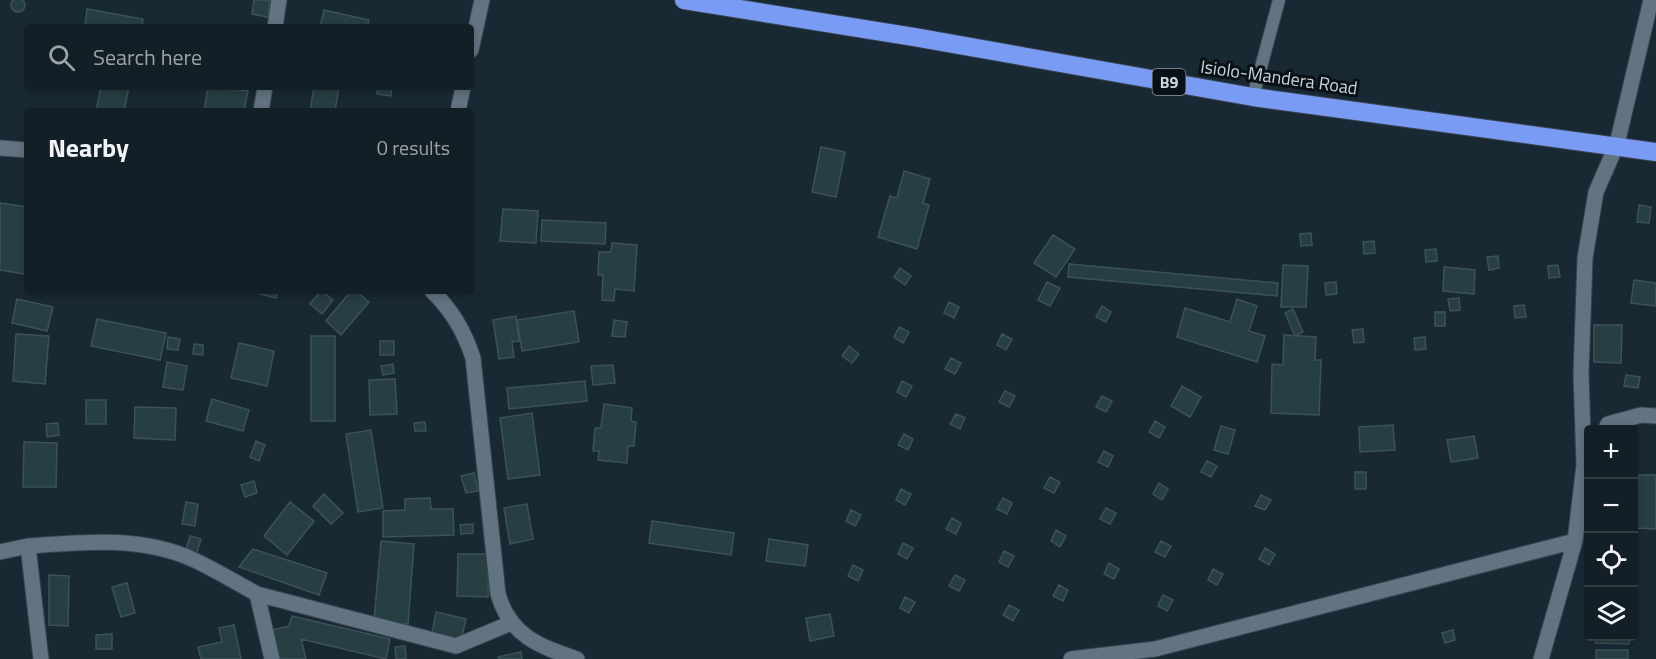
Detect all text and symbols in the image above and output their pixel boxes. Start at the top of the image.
search box [24,24,474,90]
text: Search here [93,40,202,74]
icon: search [45,41,78,74]
street label: Isiolo-Mandera Road [1199,53,1359,101]
road number: B9 [1152,69,1186,95]
text: Nearby [48,128,129,167]
text: 0 results [377,132,450,163]
map controls [1584,425,1638,641]
button: + [1584,425,1638,479]
button: − [1584,479,1638,533]
button: locate [1584,533,1638,587]
button: layers [1584,587,1638,641]

